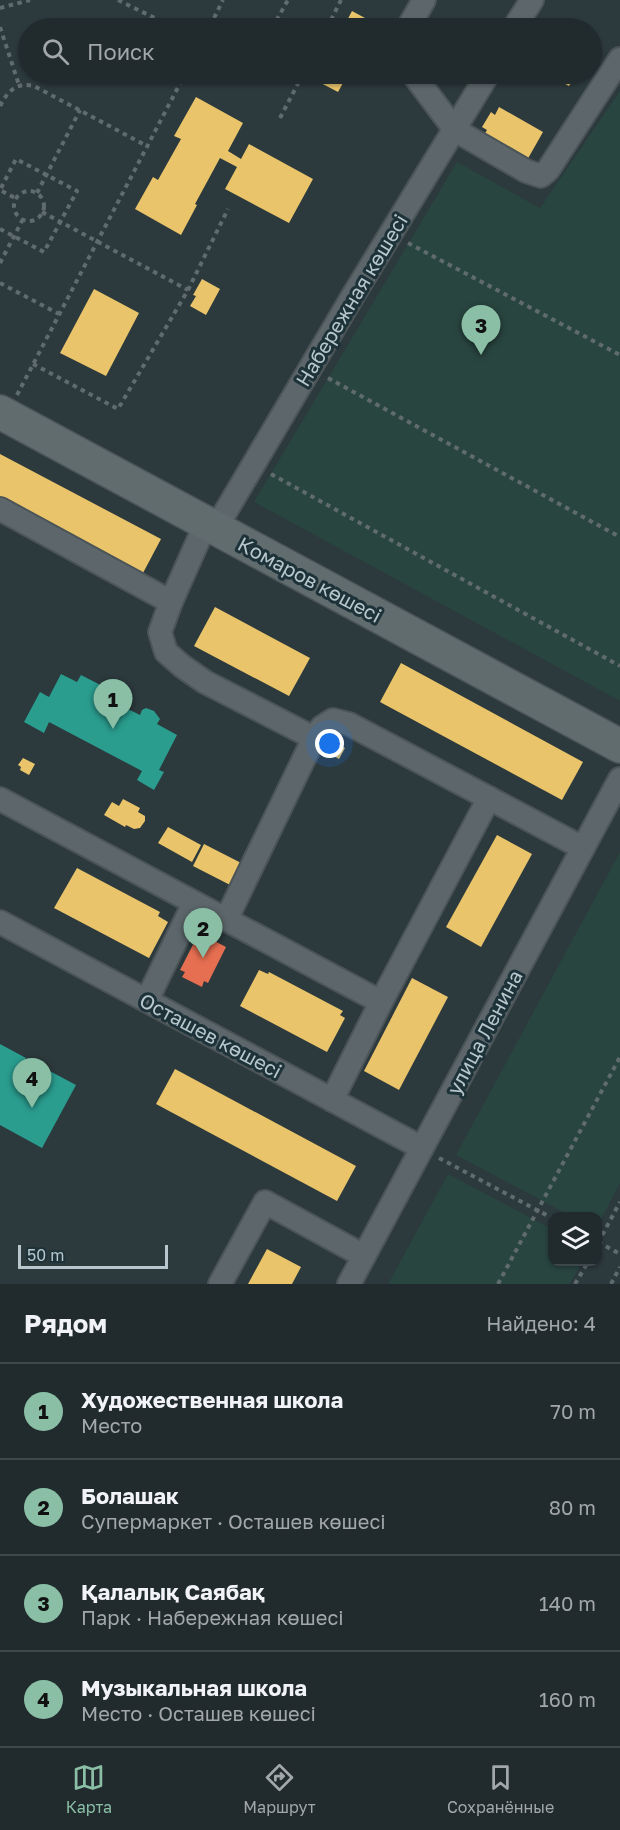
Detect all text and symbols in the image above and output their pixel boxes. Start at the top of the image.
search box [18,18,602,84]
icon: search [39,35,72,68]
text: Поиск [87,38,155,65]
street label: Набережная көшесі [290,210,412,390]
pin: 3 [462,306,500,355]
street label: Комаров көшесі [234,531,386,627]
pin: 1 [94,680,132,729]
your location [315,729,344,758]
pin: 2 [184,908,222,958]
street label: улица Ленина [441,966,527,1098]
street label: Осташев көшесі [136,987,286,1083]
pin: 4 [12,1058,51,1108]
map controls [548,1212,602,1266]
button: layers [548,1212,602,1266]
scale bar [18,1242,168,1270]
text: 50 m [27,1245,64,1265]
text: Рядом [24,1308,107,1339]
text: Найдено: 4 [486,1311,596,1335]
text: Художественная школа [81,1386,343,1413]
text: 1 [38,1399,49,1423]
text: 70 m [550,1399,596,1423]
text: Место [81,1413,142,1437]
text: Болашак [81,1482,179,1509]
text: 2 [37,1495,50,1519]
text: 80 m [549,1495,596,1519]
text: Супермаркет · Осташев көшесі [81,1509,386,1533]
text: Қалалық Саябақ [81,1578,265,1605]
text: 3 [37,1591,50,1615]
text: 140 m [539,1591,596,1615]
text: Парк · Набережная көшесі [81,1605,344,1629]
text: Музыкальная школа [81,1674,307,1701]
text: 4 [37,1687,50,1711]
text: 160 m [539,1687,596,1711]
text: Место · Осташев көшесі [81,1701,316,1725]
tab: Карта [66,1761,112,1817]
tab: Маршрут [243,1761,316,1817]
tab: Сохранённые [447,1761,554,1817]

